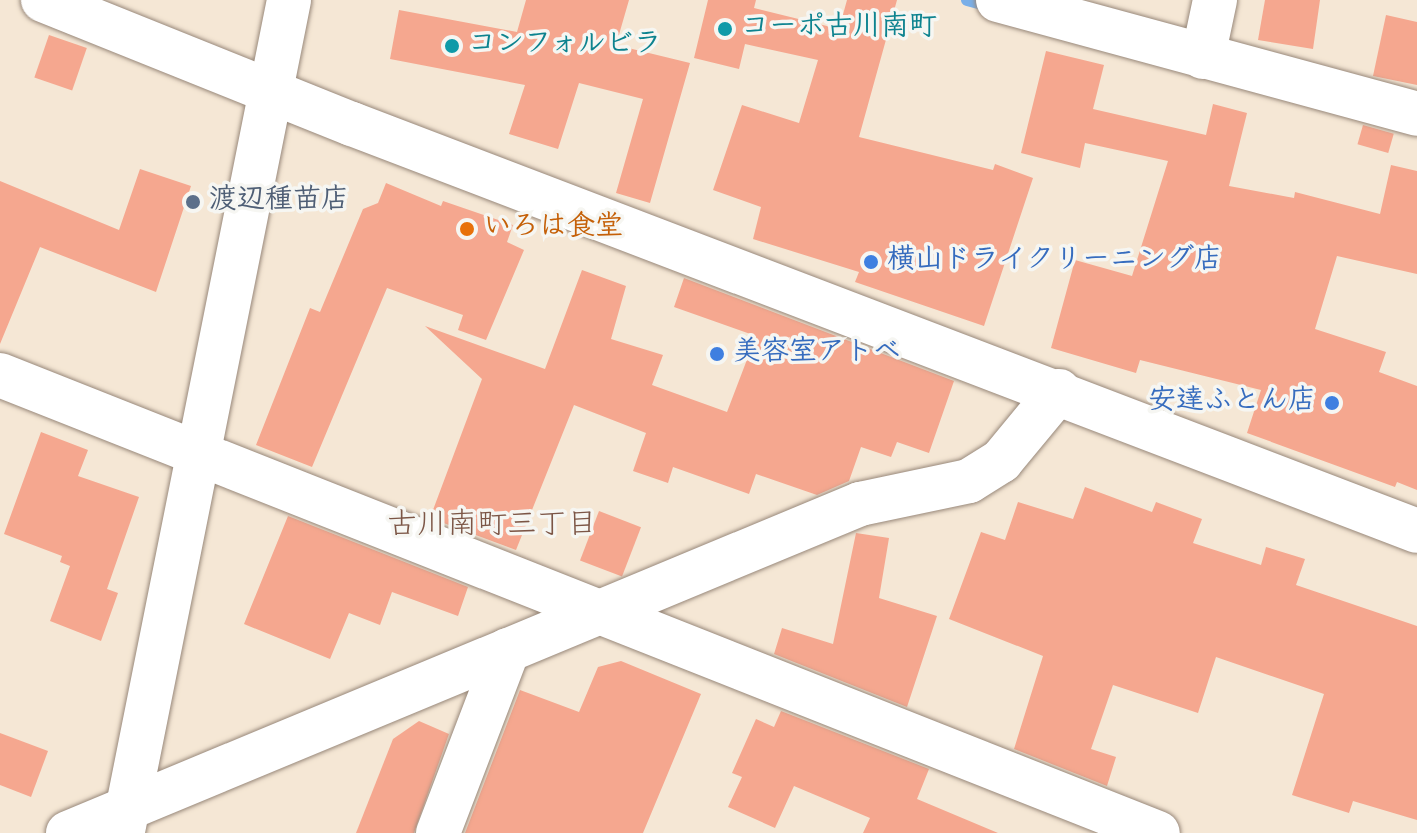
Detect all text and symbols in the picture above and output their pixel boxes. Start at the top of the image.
place label: コーポ古川南町 [741,12,937,46]
marker: コーポ古川南町 [716,20,734,38]
place label: コンフォルビラ [468,29,664,63]
marker: コンフォルビラ [443,37,461,55]
place label: 渡辺種苗店 [209,185,349,219]
marker: 渡辺種苗店 [184,193,202,211]
place label: いろは食堂 [483,212,623,246]
marker: いろは食堂 [458,220,476,238]
place label: 横山ドライクリーニング店 [887,245,1223,279]
marker: 横山ドライクリーニング店 [862,253,880,271]
place label: 美容室アトベ [733,337,901,371]
marker: 美容室アトベ [708,345,726,363]
place label: 安達ふとん店 [1148,386,1316,420]
marker: 安達ふとん店 [1323,394,1341,412]
district label: 古川南町三丁目 [387,510,597,546]

